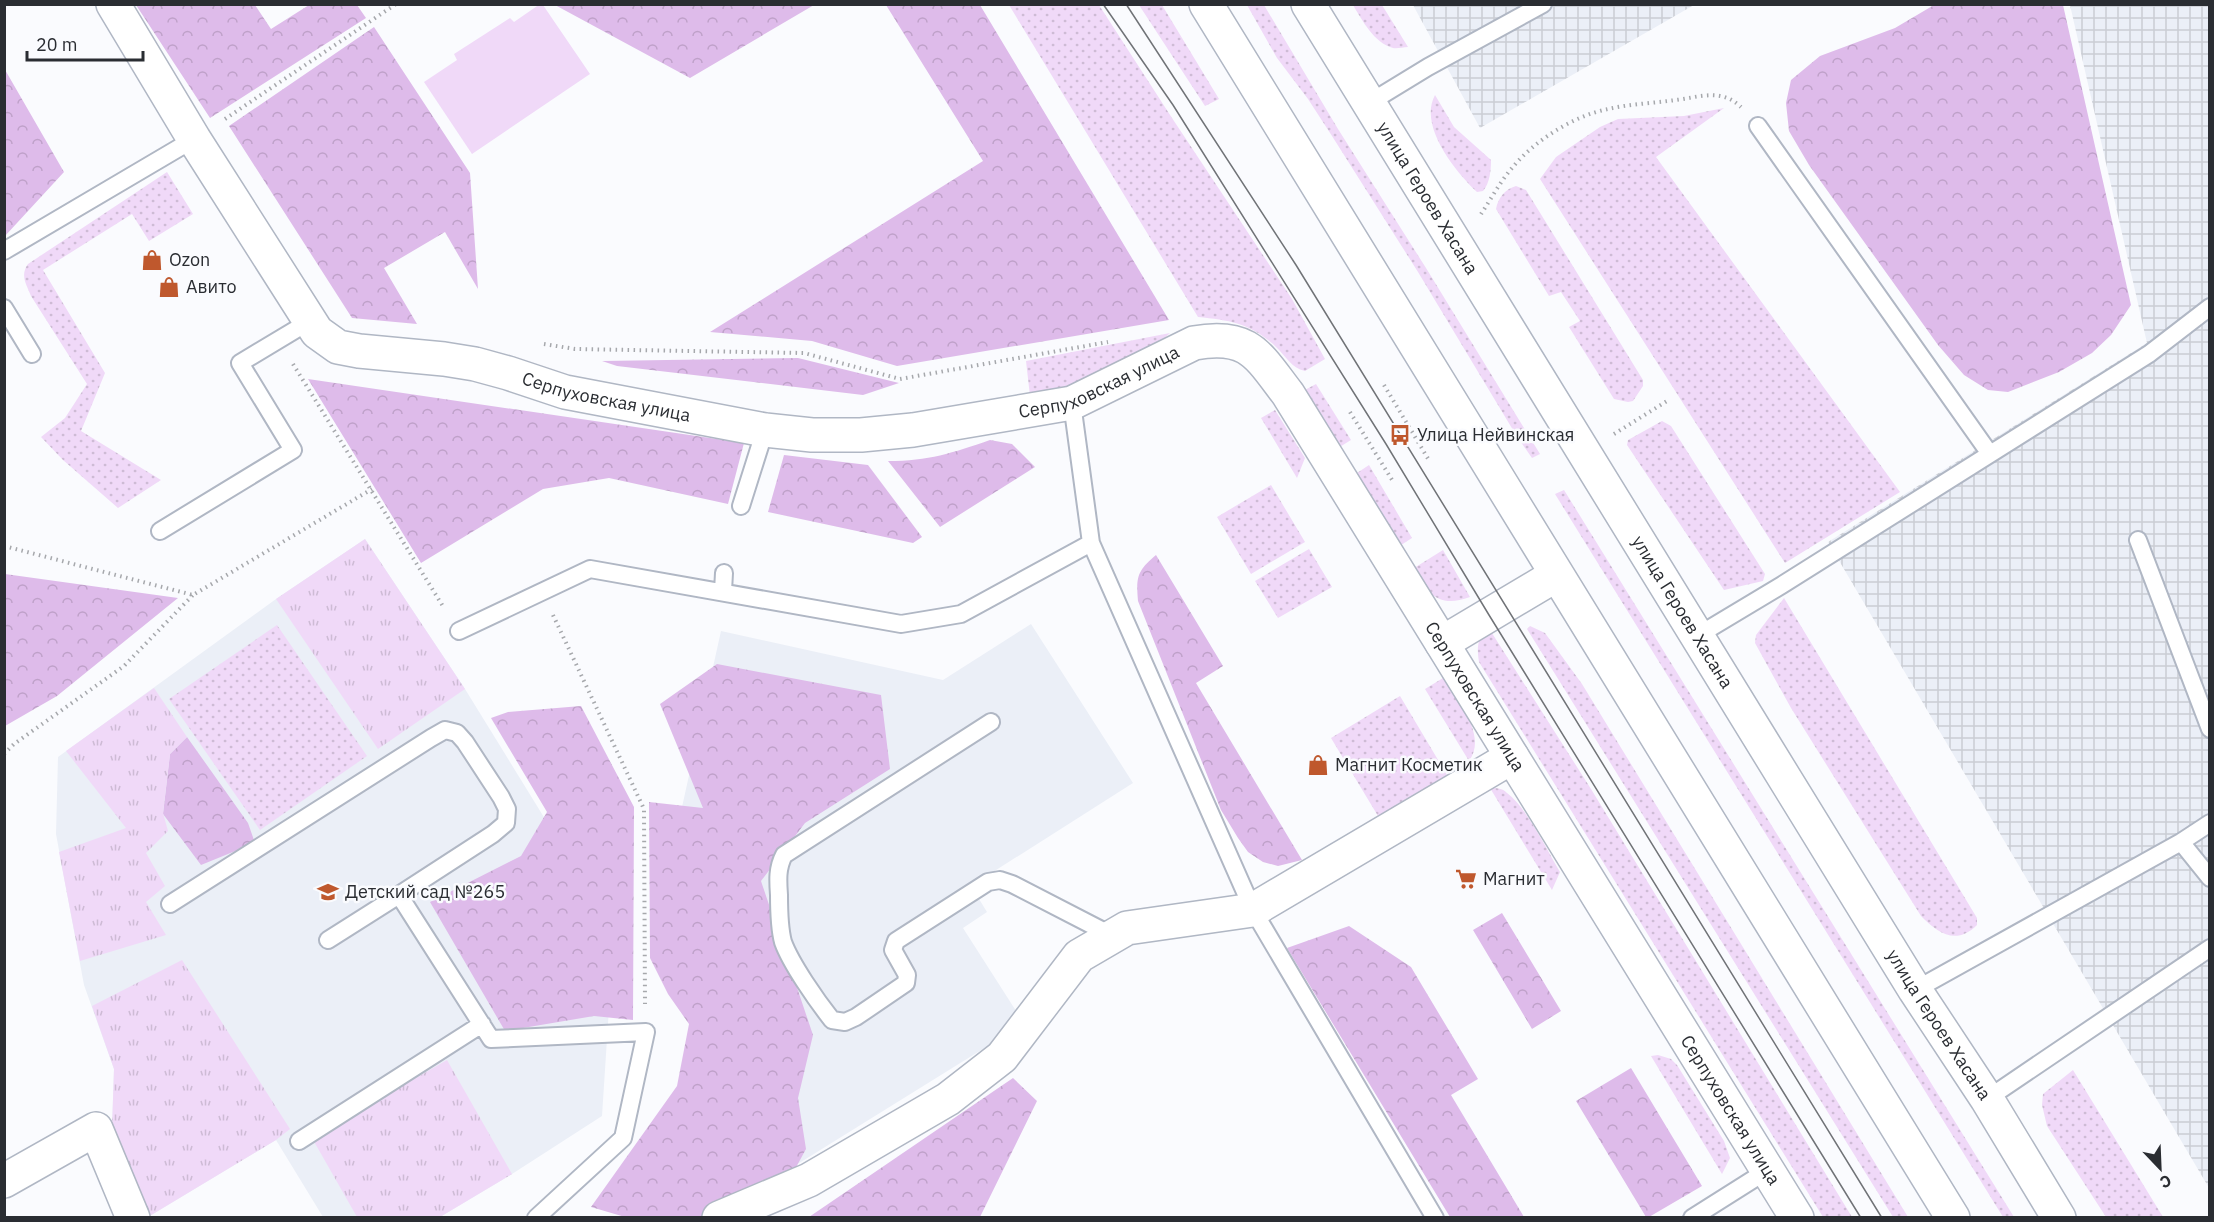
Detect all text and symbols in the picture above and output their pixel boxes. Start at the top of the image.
scale bar [27,24,142,62]
text: 20 m [36,33,78,56]
street label: улица Героев Хасана [1372,117,1484,279]
shop icon: Ozon [140,248,164,272]
place label: Ozon [169,248,210,271]
shop icon: Авито [157,275,181,299]
place label: Авито [186,275,237,298]
street label: Серпуховская улица [1017,340,1183,423]
street label: Серпуховская улица [519,367,693,427]
bus stop icon: Улица Нейвинская [1388,423,1412,447]
place label: Улица Нейвинская [1417,423,1574,446]
street label: улица Героев Хасана [1627,531,1739,693]
street label: Серпуховская улица [1420,617,1531,776]
shop icon: Магнит Косметик [1306,753,1330,777]
place label: Магнит Косметик [1335,753,1483,776]
supermarket icon: Магнит [1454,867,1478,891]
place label: Магнит [1483,867,1545,890]
school or university icon: Детский сад №265 [316,880,340,904]
place label: Детский сад №265 [345,880,505,903]
street label: улица Героев Хасана [1882,945,1997,1105]
street label: Серпуховская улица [1676,1031,1786,1189]
north arrow [2130,1138,2190,1198]
text: С [2157,1171,2175,1193]

